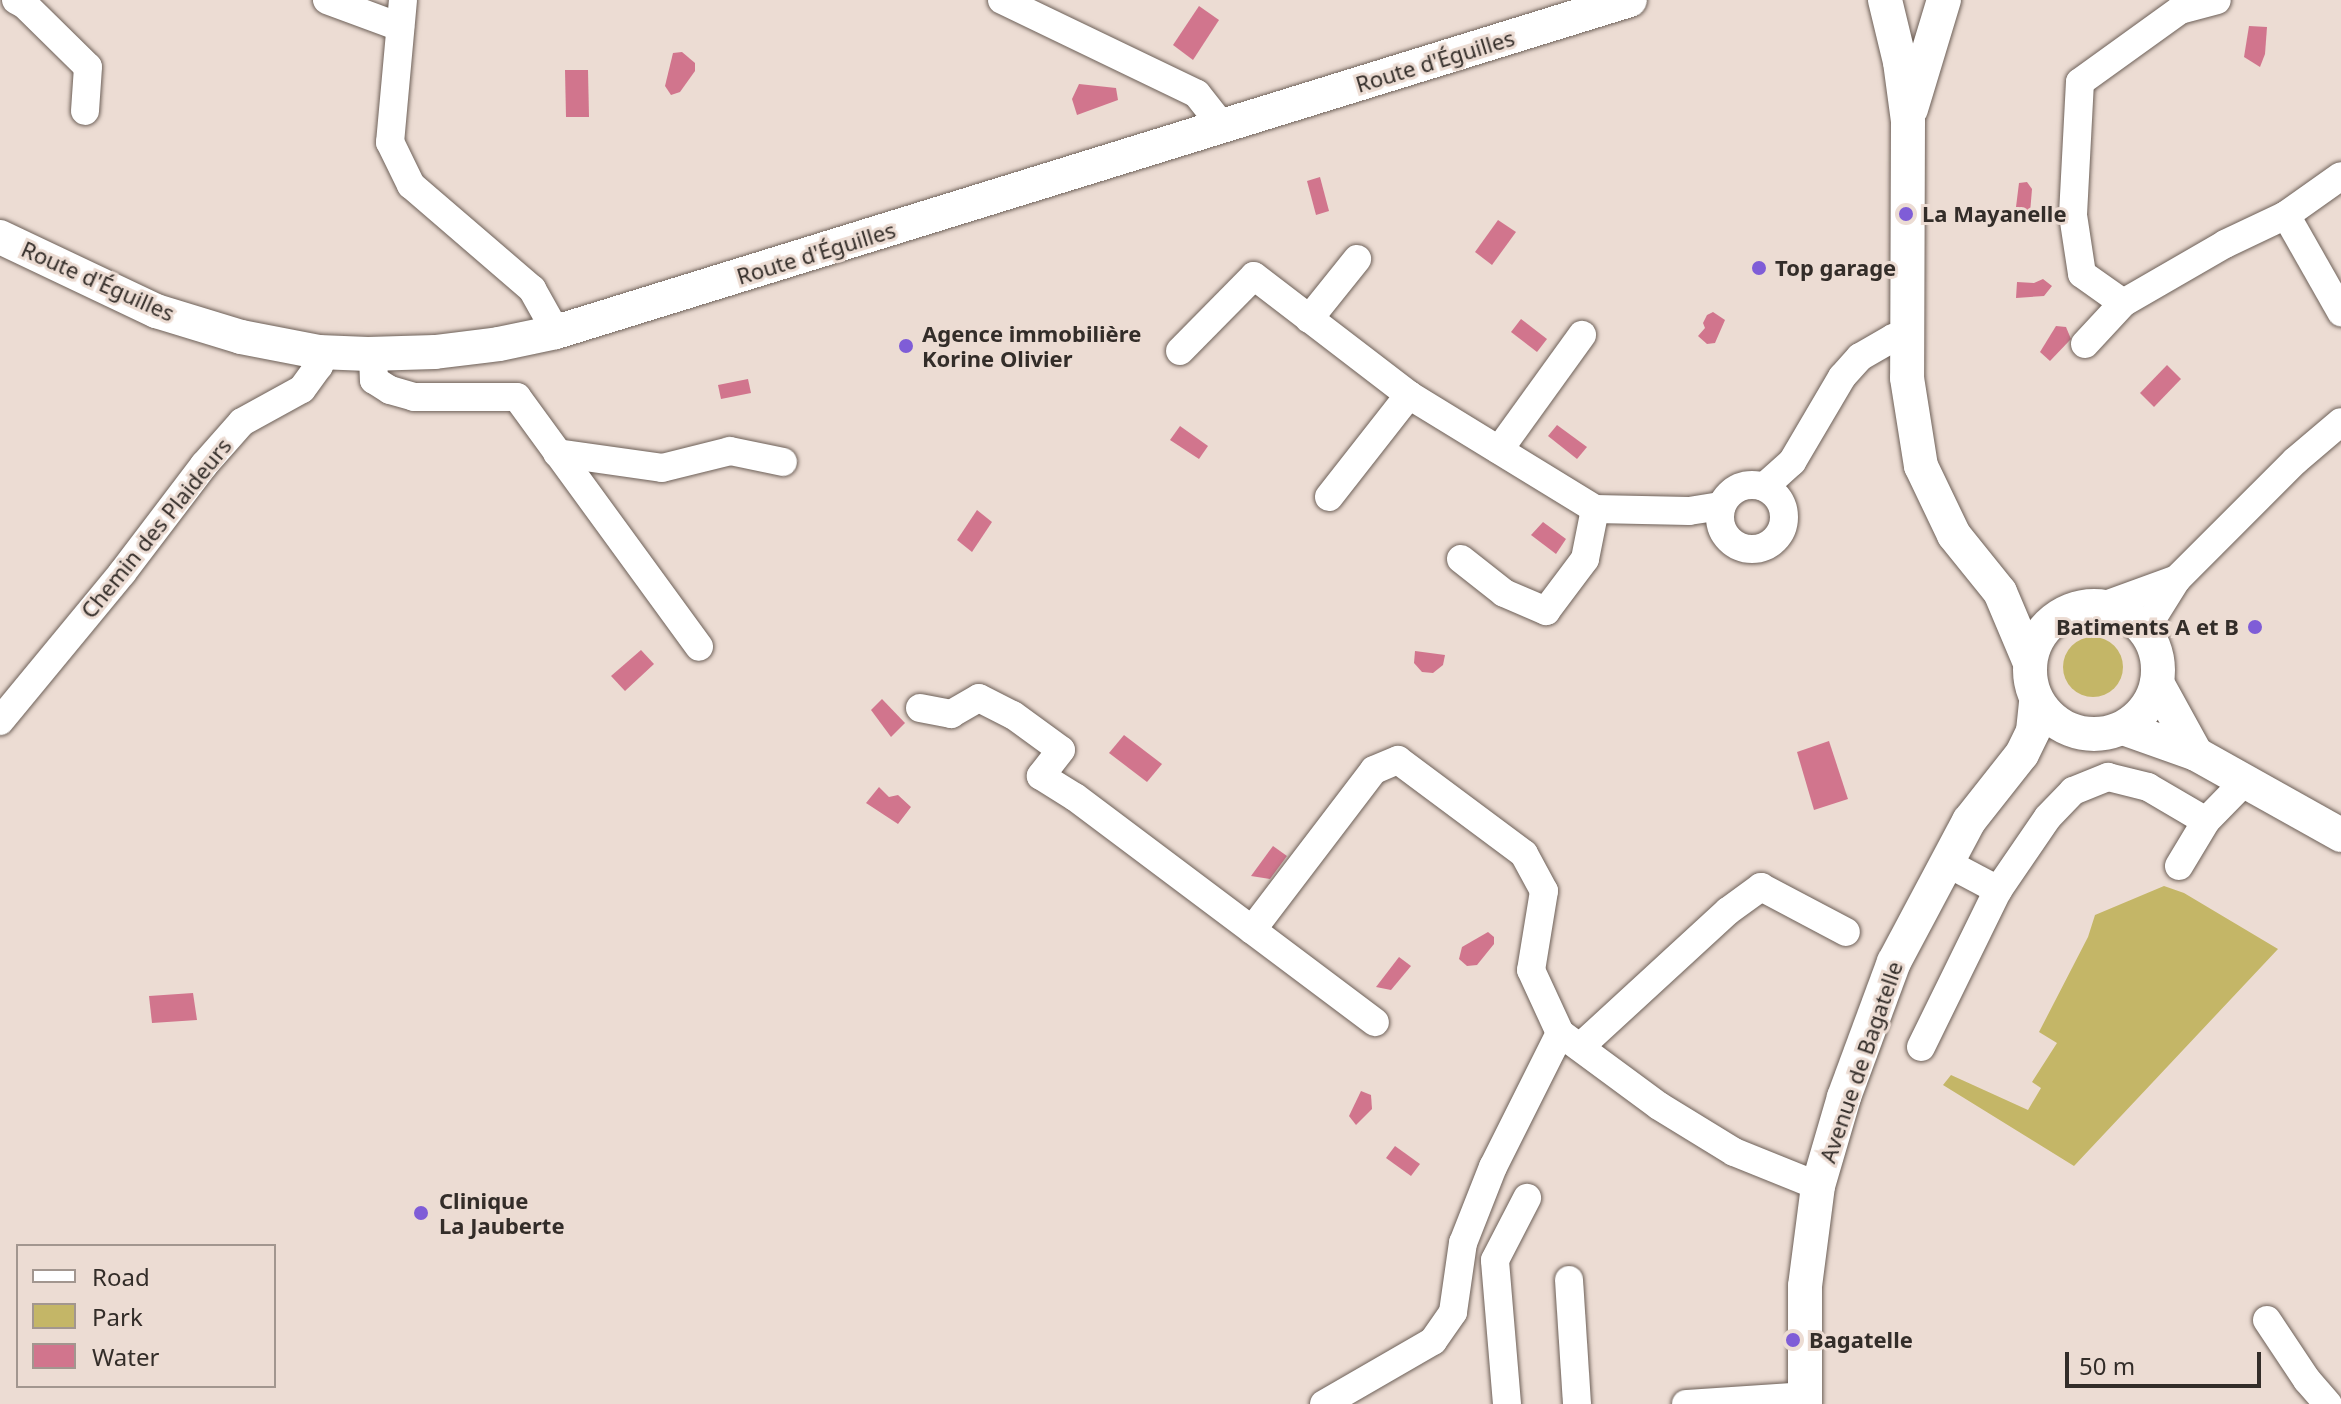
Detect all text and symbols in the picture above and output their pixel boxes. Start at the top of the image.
street label: Route d'Éguilles [1352,24,1518,98]
place label: La Mayanelle [1922,201,2067,227]
marker: La Mayanelle [1897,205,1915,223]
street label: Route d'Éguilles [733,216,899,290]
street label: Route d'Éguilles [18,235,178,327]
place label: Top garage [1775,255,1896,281]
marker: Top garage [1750,259,1768,277]
place label: Agence immobilière Korine Olivier [922,320,1141,372]
marker: Agence immobilière Korine Olivier [897,337,915,355]
street label: Chemin des Plaideurs [75,433,237,623]
place label: Batiments A et B [2056,614,2239,640]
marker: Batiments A et B [2246,618,2264,636]
street label: Avenue de Bagatelle [1814,958,1908,1166]
place label: Clinique La Jauberte [439,1187,565,1238]
marker: Clinique La Jauberte [410,1202,432,1224]
legend [16,1244,276,1388]
text: Road [92,1260,150,1293]
text: Park [92,1300,143,1333]
place label: Bagatelle [1809,1327,1913,1353]
marker: Bagatelle [1784,1331,1802,1349]
scale bar [2069,1336,2265,1386]
text: Water [92,1340,159,1373]
text: 50 m [2079,1349,2135,1382]

